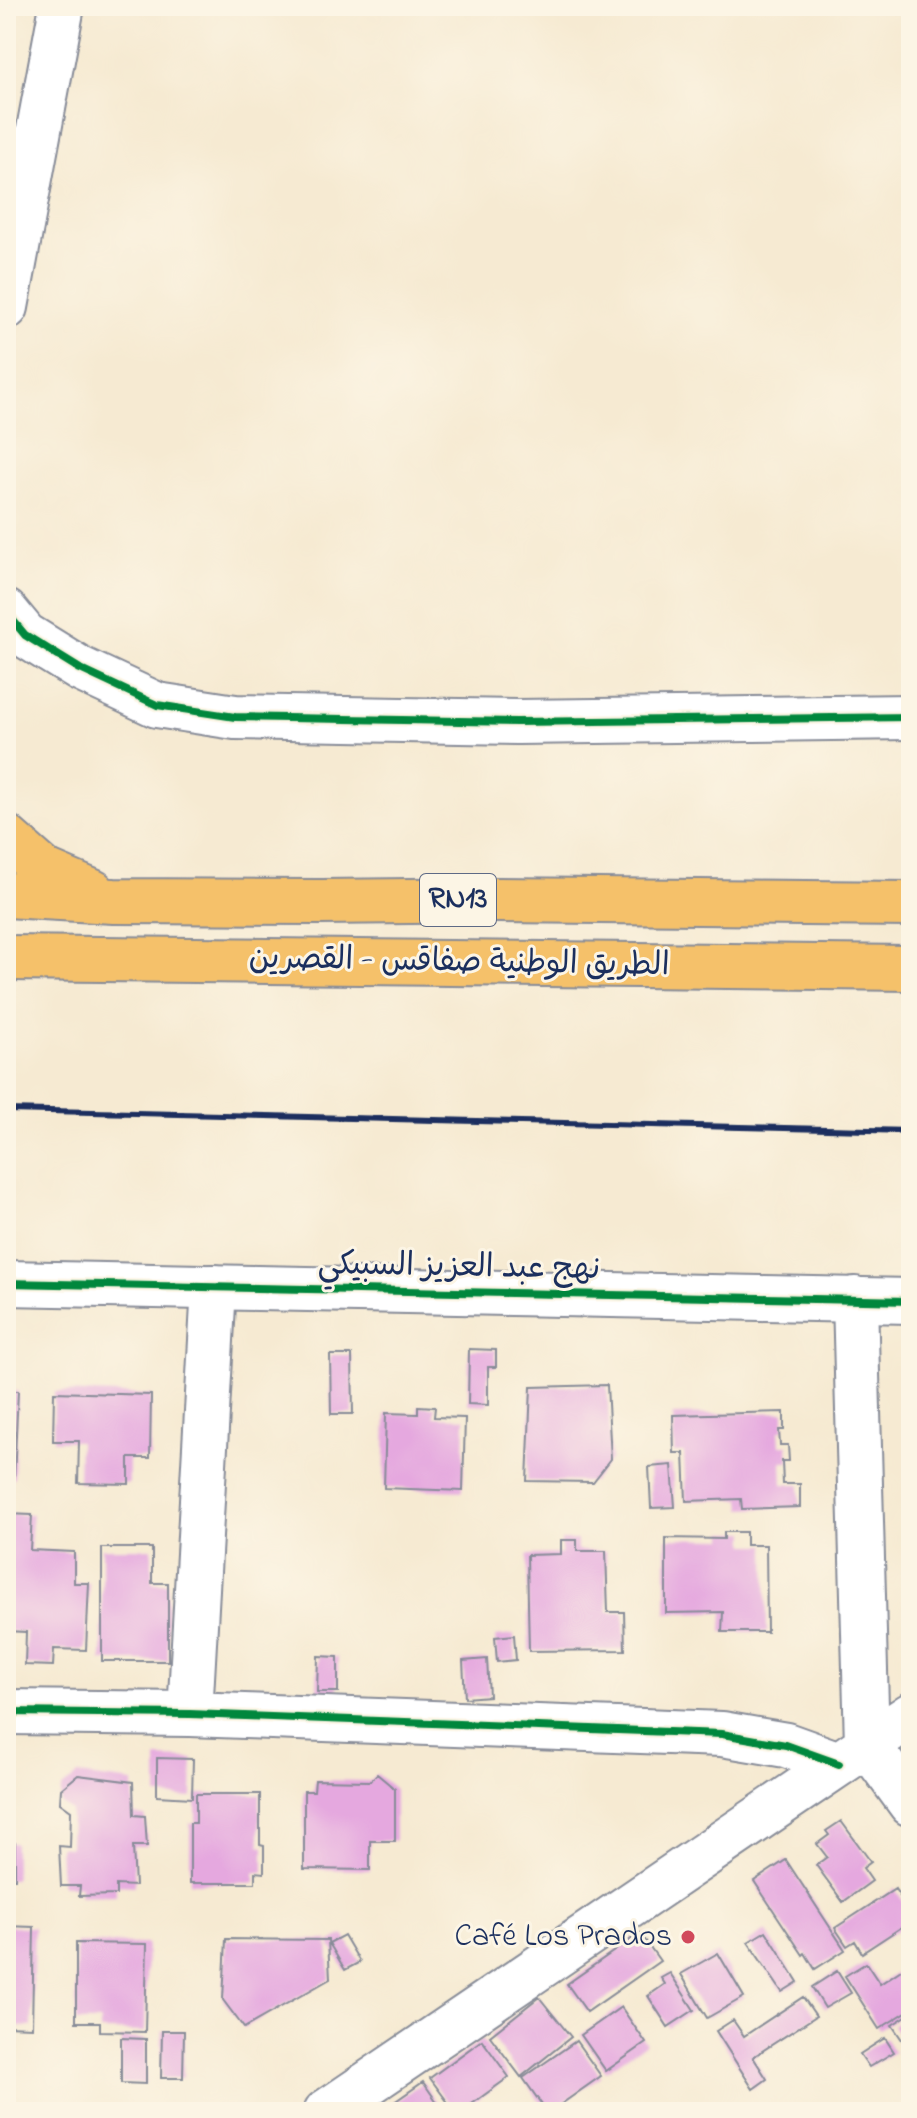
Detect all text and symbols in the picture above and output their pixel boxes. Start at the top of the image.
road number: RN13 [420,874,496,926]
street label: الطريق الوطنية صفاقس - القصرين [248,936,670,990]
street label: نهج عبد العزيز السبيكي [317,1242,601,1295]
place label: Café Los Prados [454,1914,672,1961]
marker: Café Los Prados [679,1928,697,1946]

